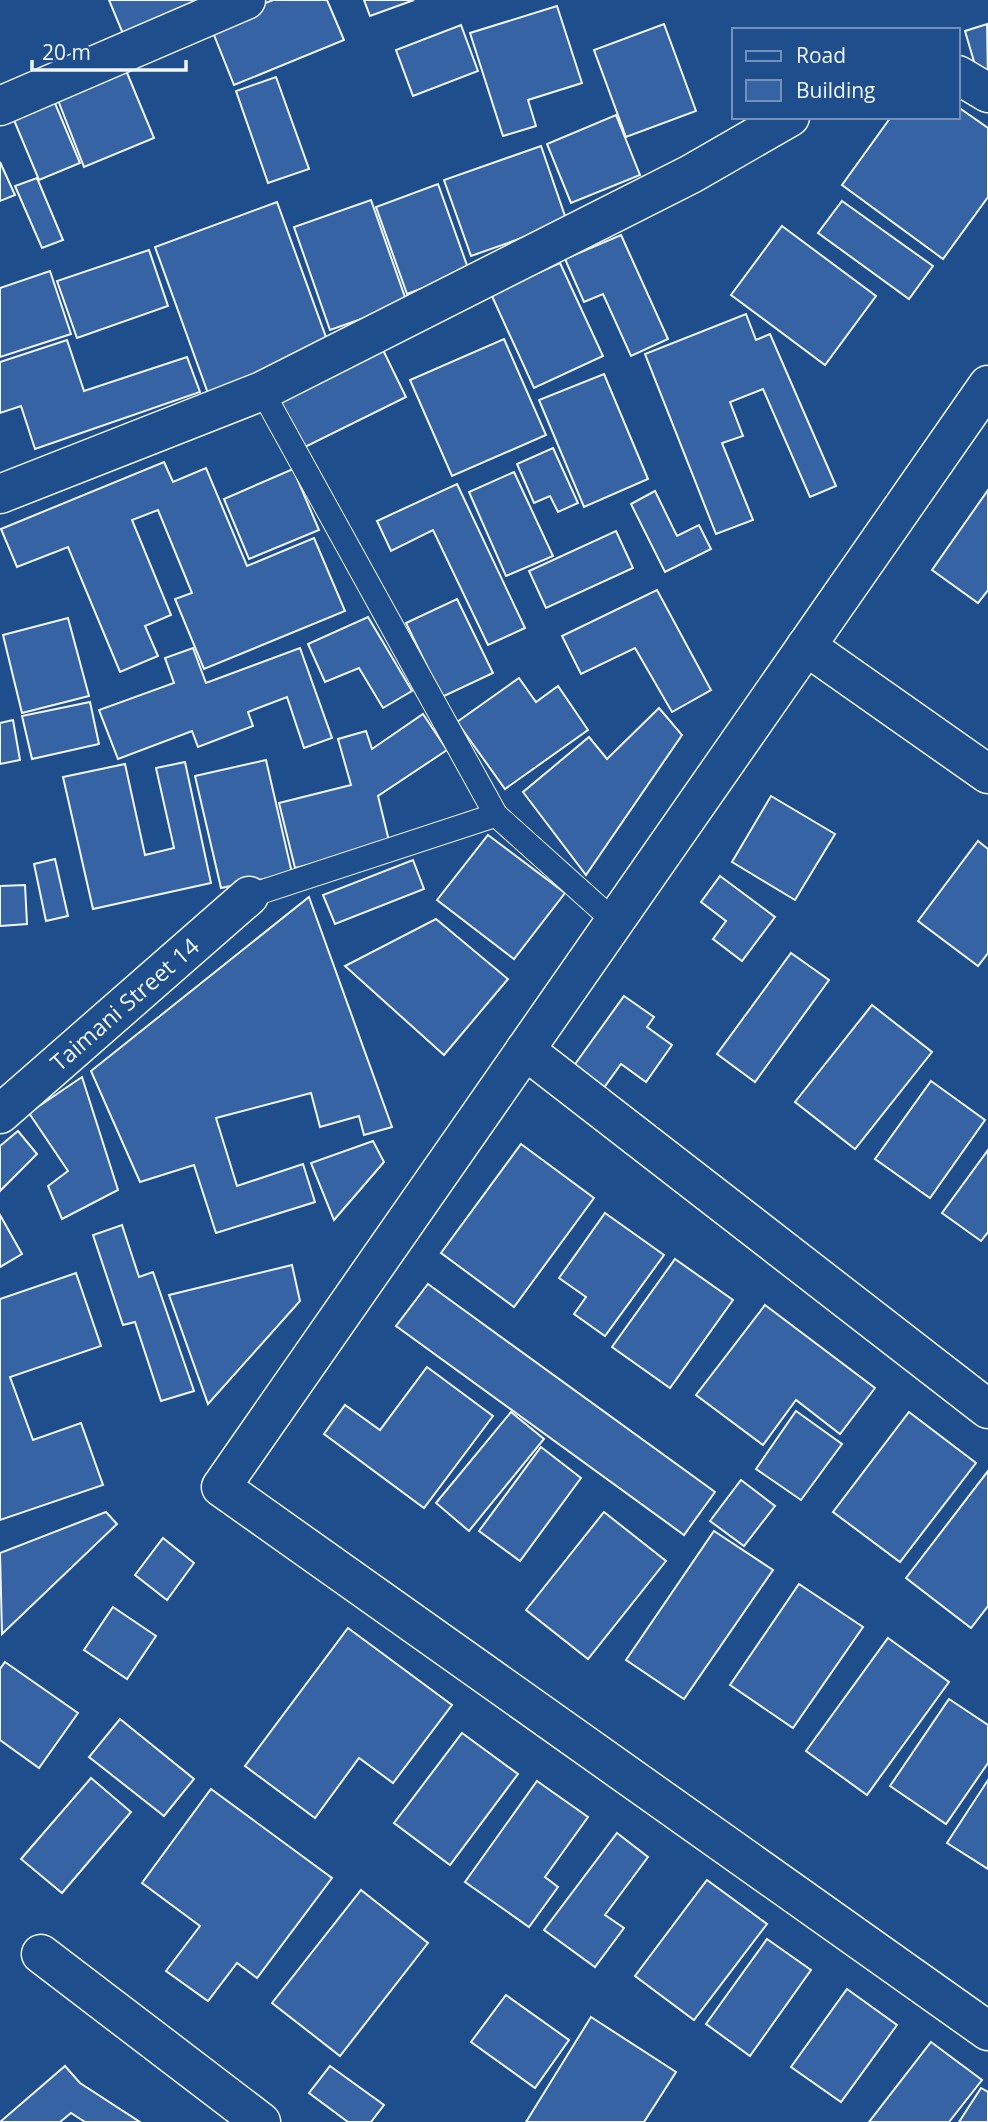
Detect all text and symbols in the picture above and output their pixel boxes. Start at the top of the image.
scale bar [32,28,186,72]
legend [732,28,960,119]
text: 20 m [42,38,91,66]
text: Road [796,41,846,69]
text: Building [796,76,875,104]
street label: Taimani Street 14 [43,930,205,1078]

